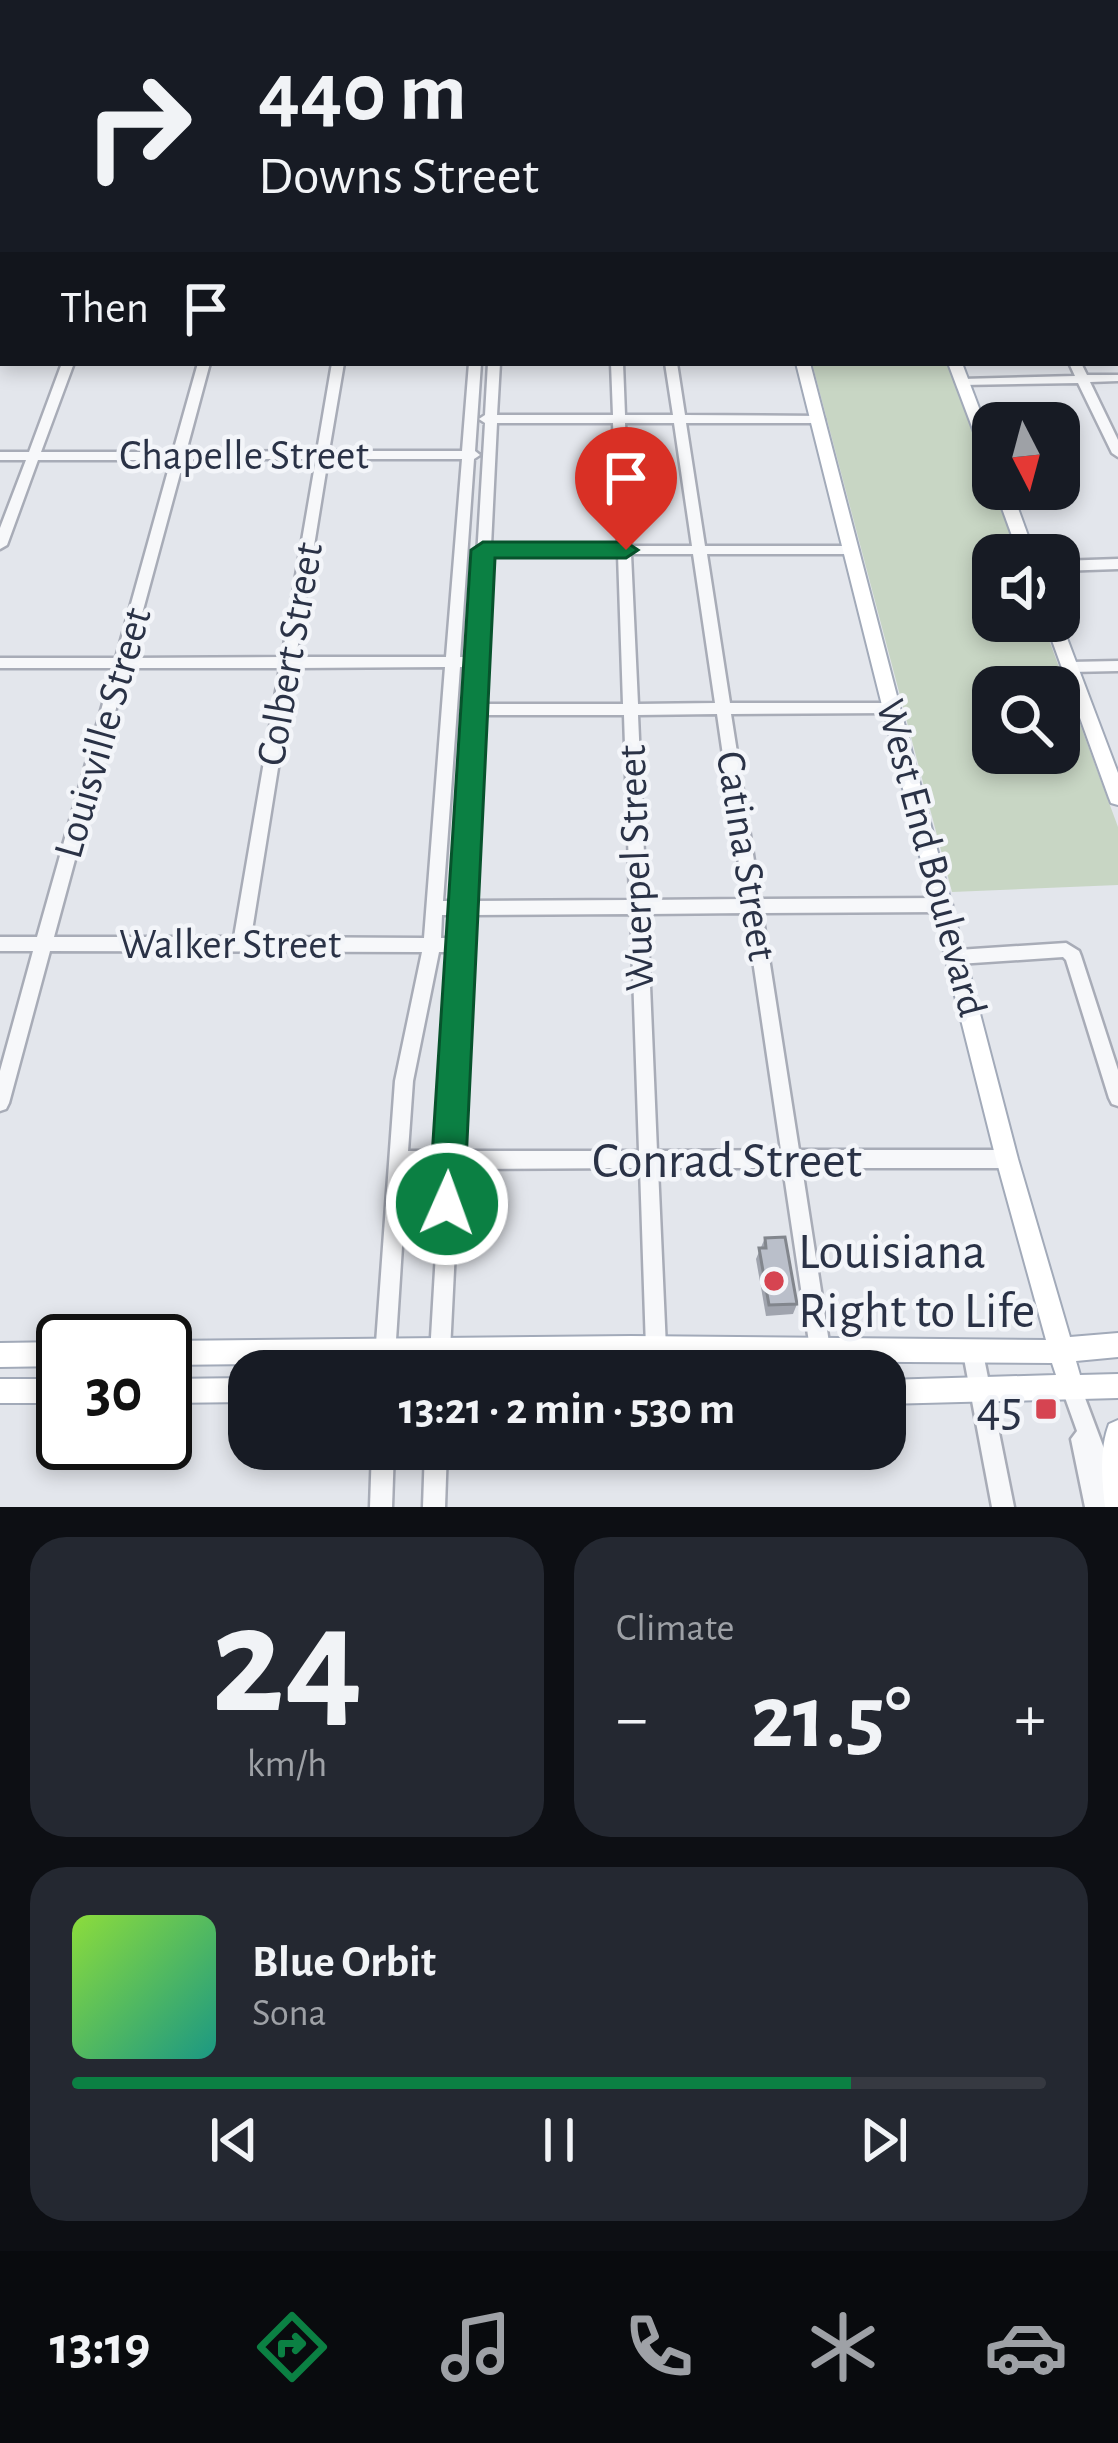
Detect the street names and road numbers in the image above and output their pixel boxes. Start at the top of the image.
street label: Chapelle Street [119,435,369,477]
street label: Colbert Street [250,539,330,769]
street label: Louisville Street [47,603,159,863]
street label: West End Boulevard [868,695,994,1021]
street label: Wuerpel Street [611,744,661,992]
street label: Catina Street [709,748,783,964]
street label: Walker Street [119,924,341,966]
street label: Conrad Street [592,1136,862,1187]

